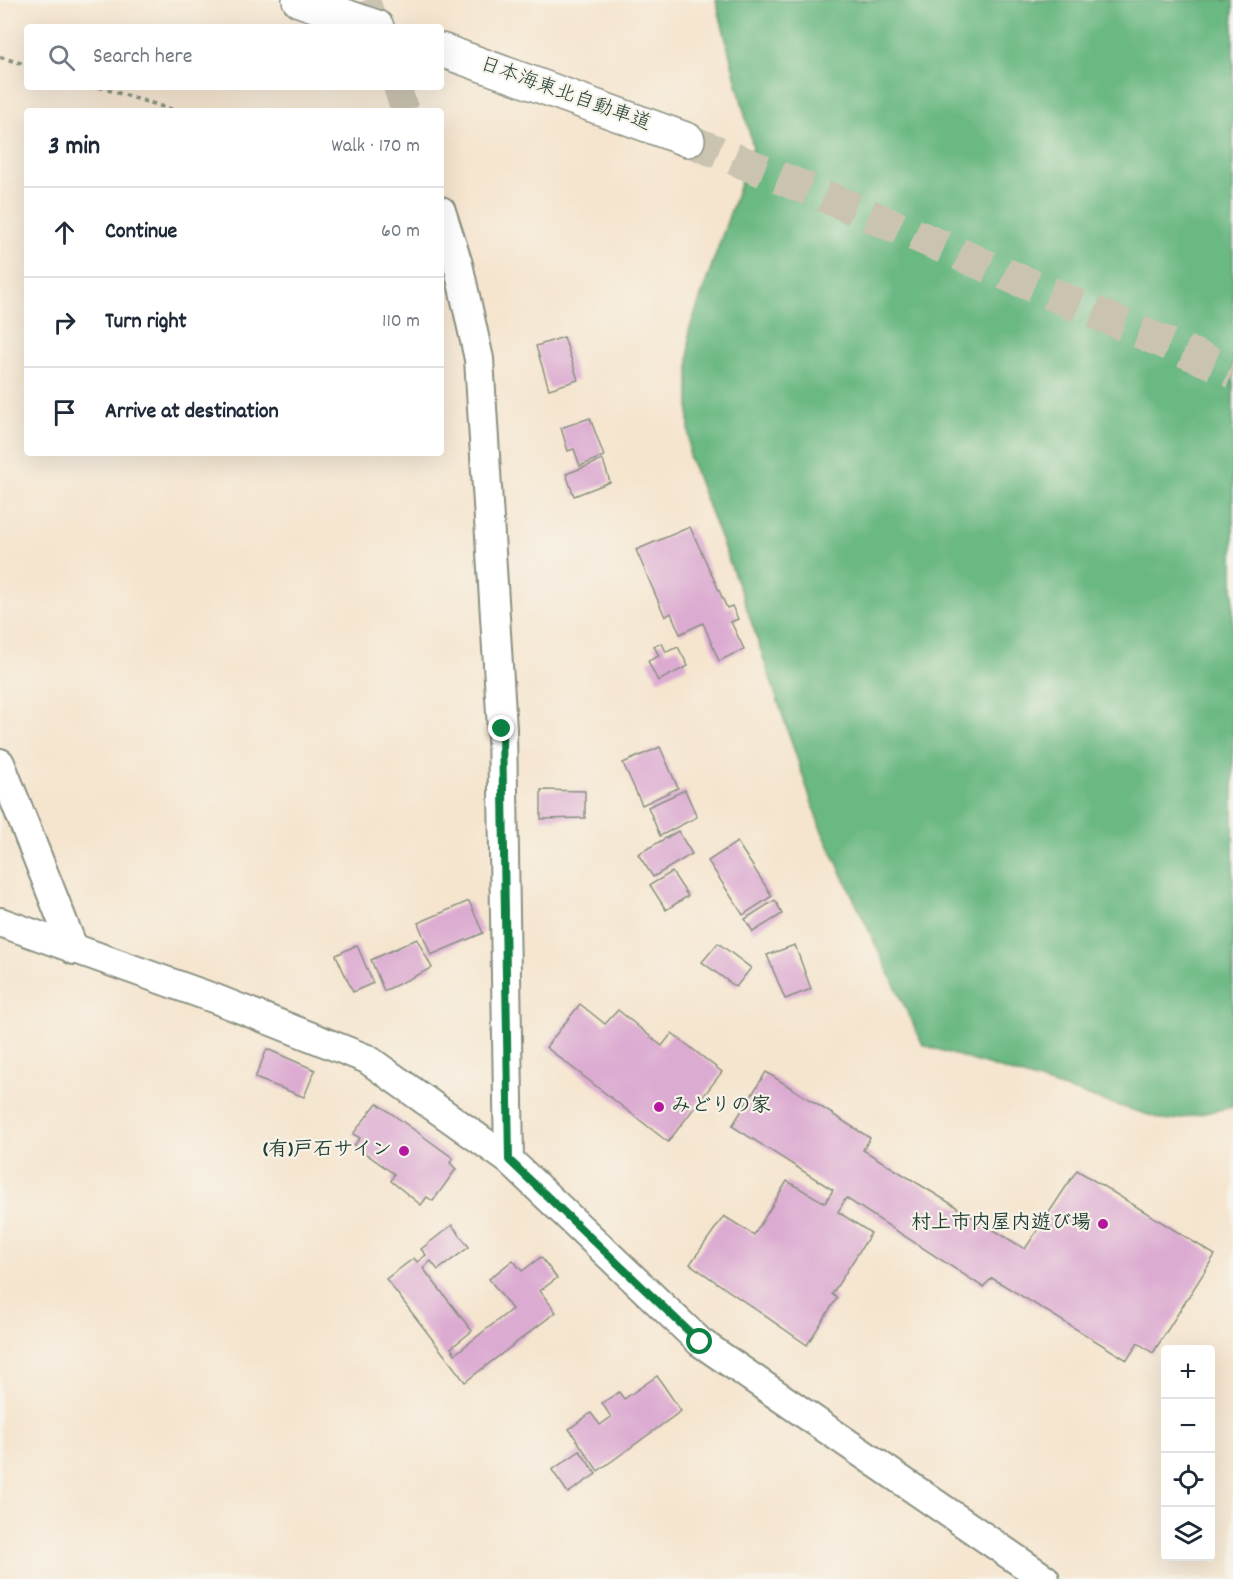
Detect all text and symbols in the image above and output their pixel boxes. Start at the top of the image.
search box [24,24,444,90]
icon: search [45,41,78,74]
text: Search here [93,42,192,73]
street label: 日本海東北自動車道 [476,51,654,139]
text: 3 min [48,129,100,166]
text: Walk · 170 m [331,133,420,161]
icon: ahead [48,216,81,249]
text: Continue [105,217,177,248]
text: 60 m [381,218,420,246]
icon: right [48,306,81,339]
text: Turn right [105,307,187,338]
text: 110 m [382,308,420,336]
icon: arrive [48,396,81,429]
text: Arrive at destination [105,397,279,428]
route end [488,715,514,741]
place label: みどりの家 [671,1093,771,1121]
marker: みどりの家 [652,1100,666,1114]
place label: (有)戸石サイン [263,1137,392,1165]
marker: (有)戸石サイン [397,1144,411,1158]
place label: 村上市内屋内遊び場 [911,1210,1091,1238]
marker: 村上市内屋内遊び場 [1096,1217,1110,1231]
route start [686,1328,712,1354]
map controls [1161,1345,1215,1561]
button: + [1161,1345,1215,1399]
button: − [1161,1399,1215,1453]
button: locate [1161,1453,1215,1507]
button: layers [1161,1507,1215,1561]

